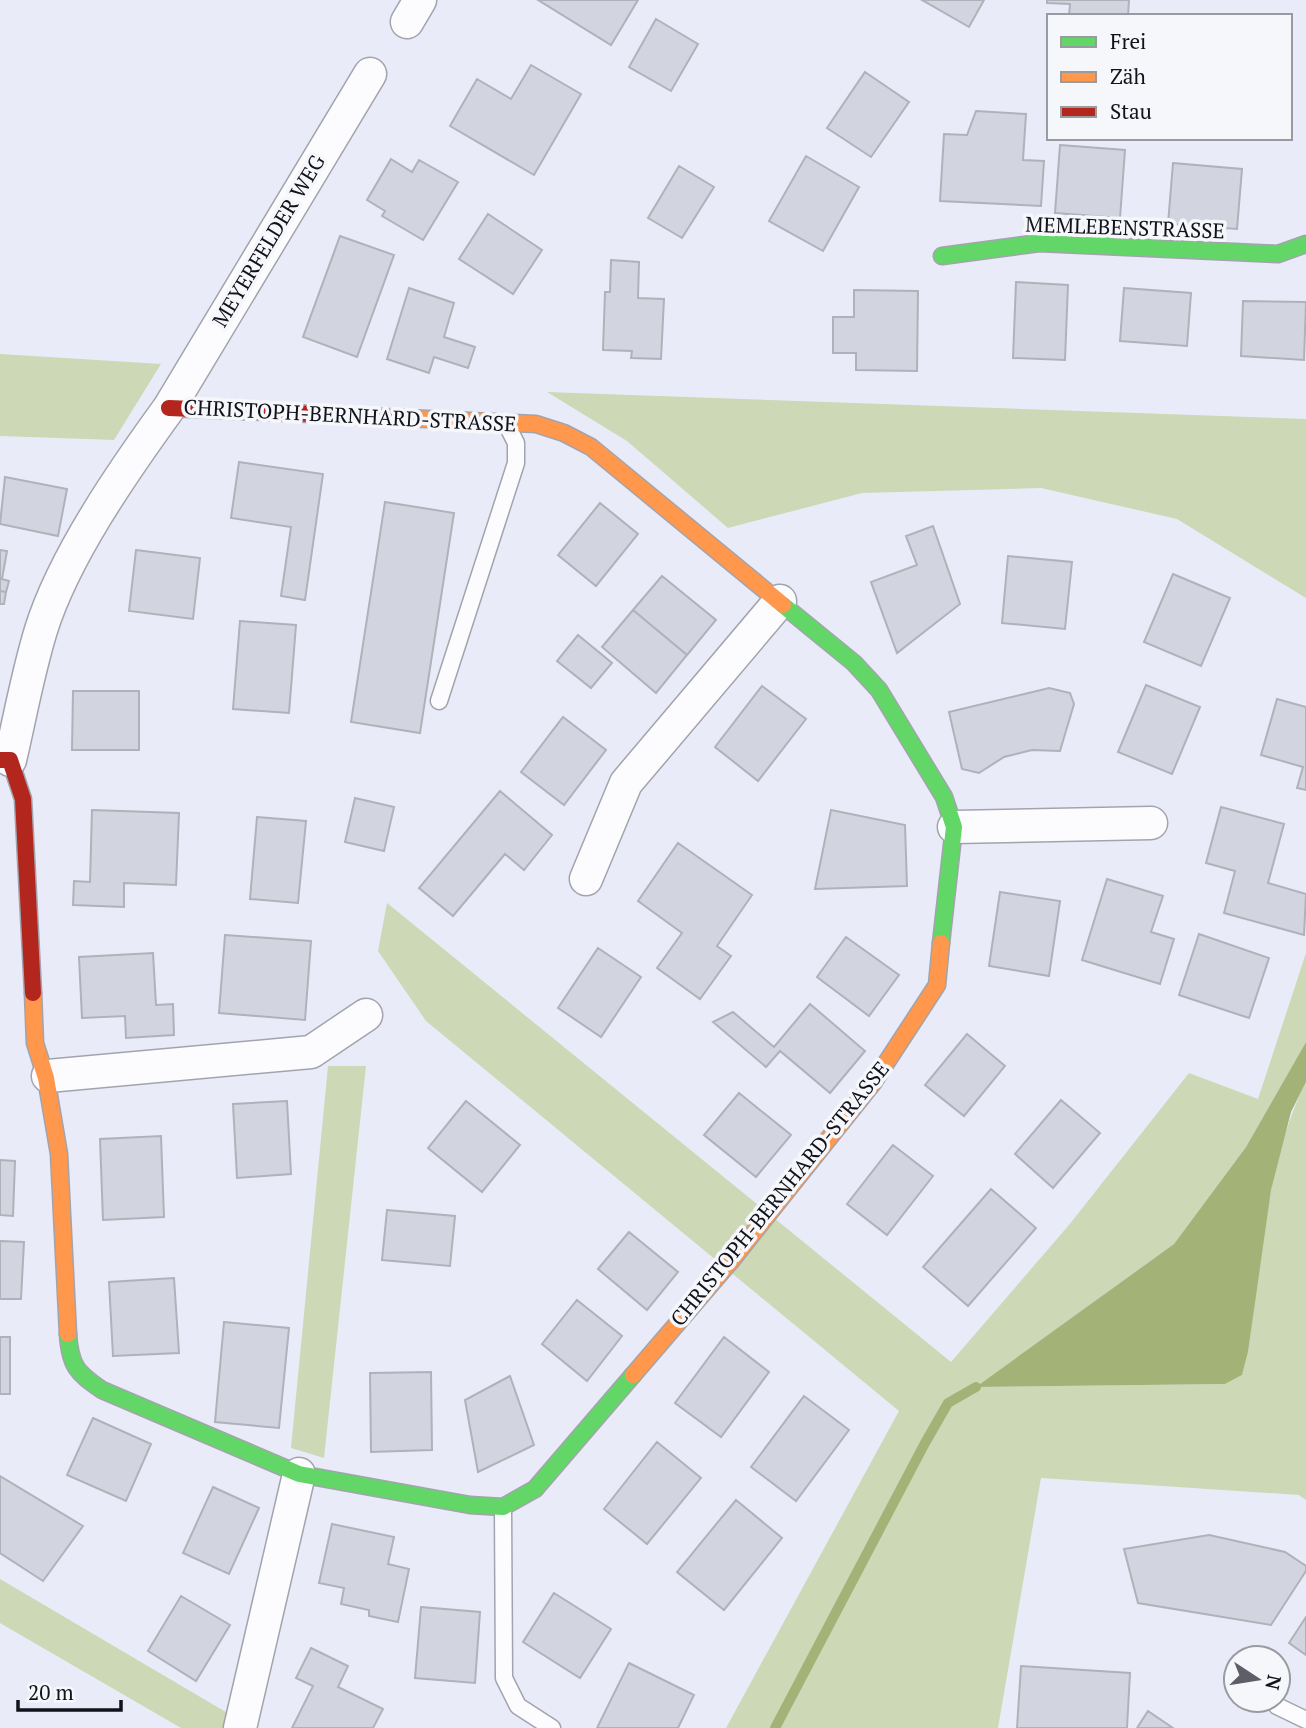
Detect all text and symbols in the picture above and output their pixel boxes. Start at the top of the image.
legend [1047,14,1292,140]
text: Frei [1110,27,1146,55]
text: Zäh [1110,62,1146,90]
text: Stau [1110,97,1152,125]
street label: MEYERFELDER WEG [206,149,331,332]
street label: MEMLEBENSTRASSE [1025,210,1225,244]
street label: CHRISTOPH-BERNHARD-STRASSE [183,392,517,438]
street label: CHRISTOPH-BERNHARD-STRASSE [664,1055,895,1332]
north arrow [1222,1644,1292,1714]
scale bar [18,1668,121,1712]
text: N [1260,1673,1288,1693]
text: 20 m [28,1678,74,1706]

